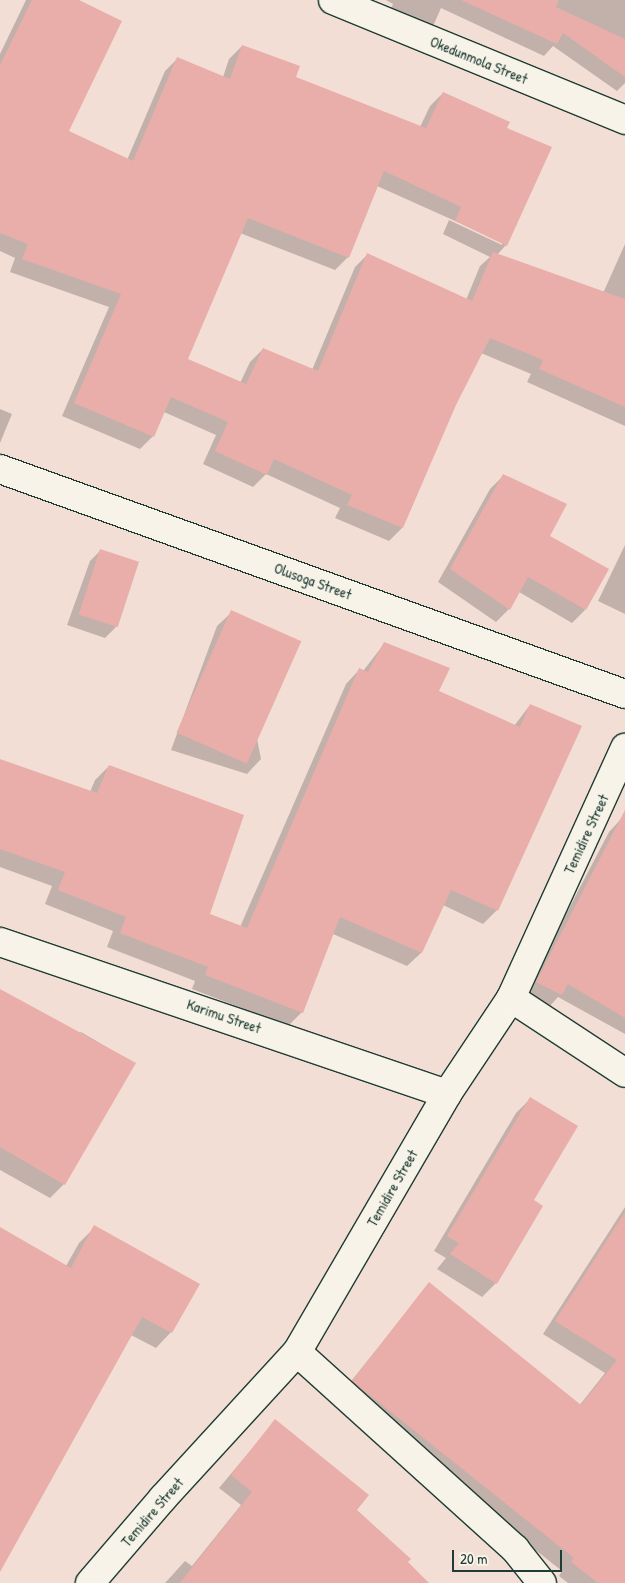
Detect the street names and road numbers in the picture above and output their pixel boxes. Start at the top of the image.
street label: Okedunmola Street [428,32,530,88]
street label: Olusoga Street [272,559,354,603]
street label: Temidire Street [560,791,612,877]
street label: Karimu Street [184,995,264,1037]
street label: Temidire Street [363,1146,421,1230]
street label: Temidire Street [117,1474,187,1550]

